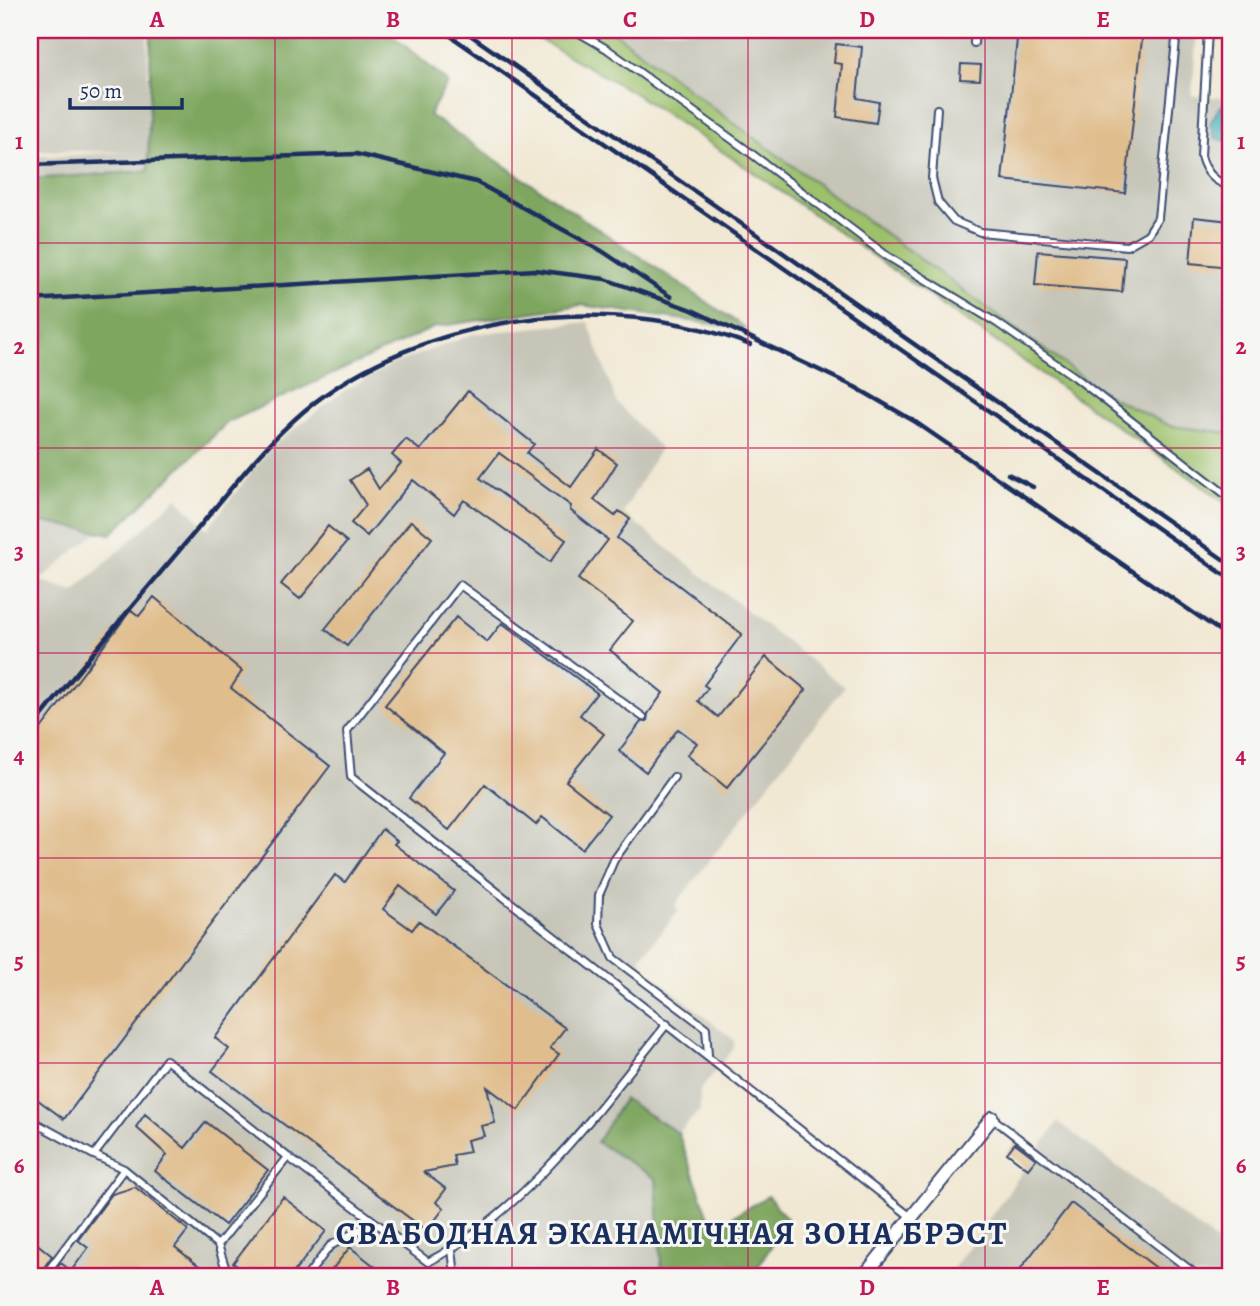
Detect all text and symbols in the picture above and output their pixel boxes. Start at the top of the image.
text: A [149,4,165,35]
text: B [386,4,400,35]
text: C [623,4,637,35]
text: D [859,4,875,35]
text: E [1096,4,1110,35]
scale bar [70,66,182,110]
text: 50 m [80,77,122,105]
text: 1 [15,126,23,157]
text: 1 [1237,126,1245,157]
text: 2 [13,331,25,362]
text: 2 [1235,331,1247,362]
text: 3 [14,536,24,567]
text: 3 [1236,536,1246,567]
text: 4 [14,740,25,771]
text: 4 [1236,740,1247,771]
text: 5 [14,945,24,976]
text: 5 [1236,945,1246,976]
text: 6 [14,1150,25,1181]
text: 6 [1236,1150,1247,1181]
district label: СВАБОДНАЯ ЭКАНАМІЧНАЯ ЗОНА БРЭСТ [336,1211,1008,1255]
text: A [149,1272,165,1303]
text: B [386,1272,400,1303]
text: C [623,1272,637,1303]
text: D [859,1272,875,1303]
text: E [1096,1272,1110,1303]

